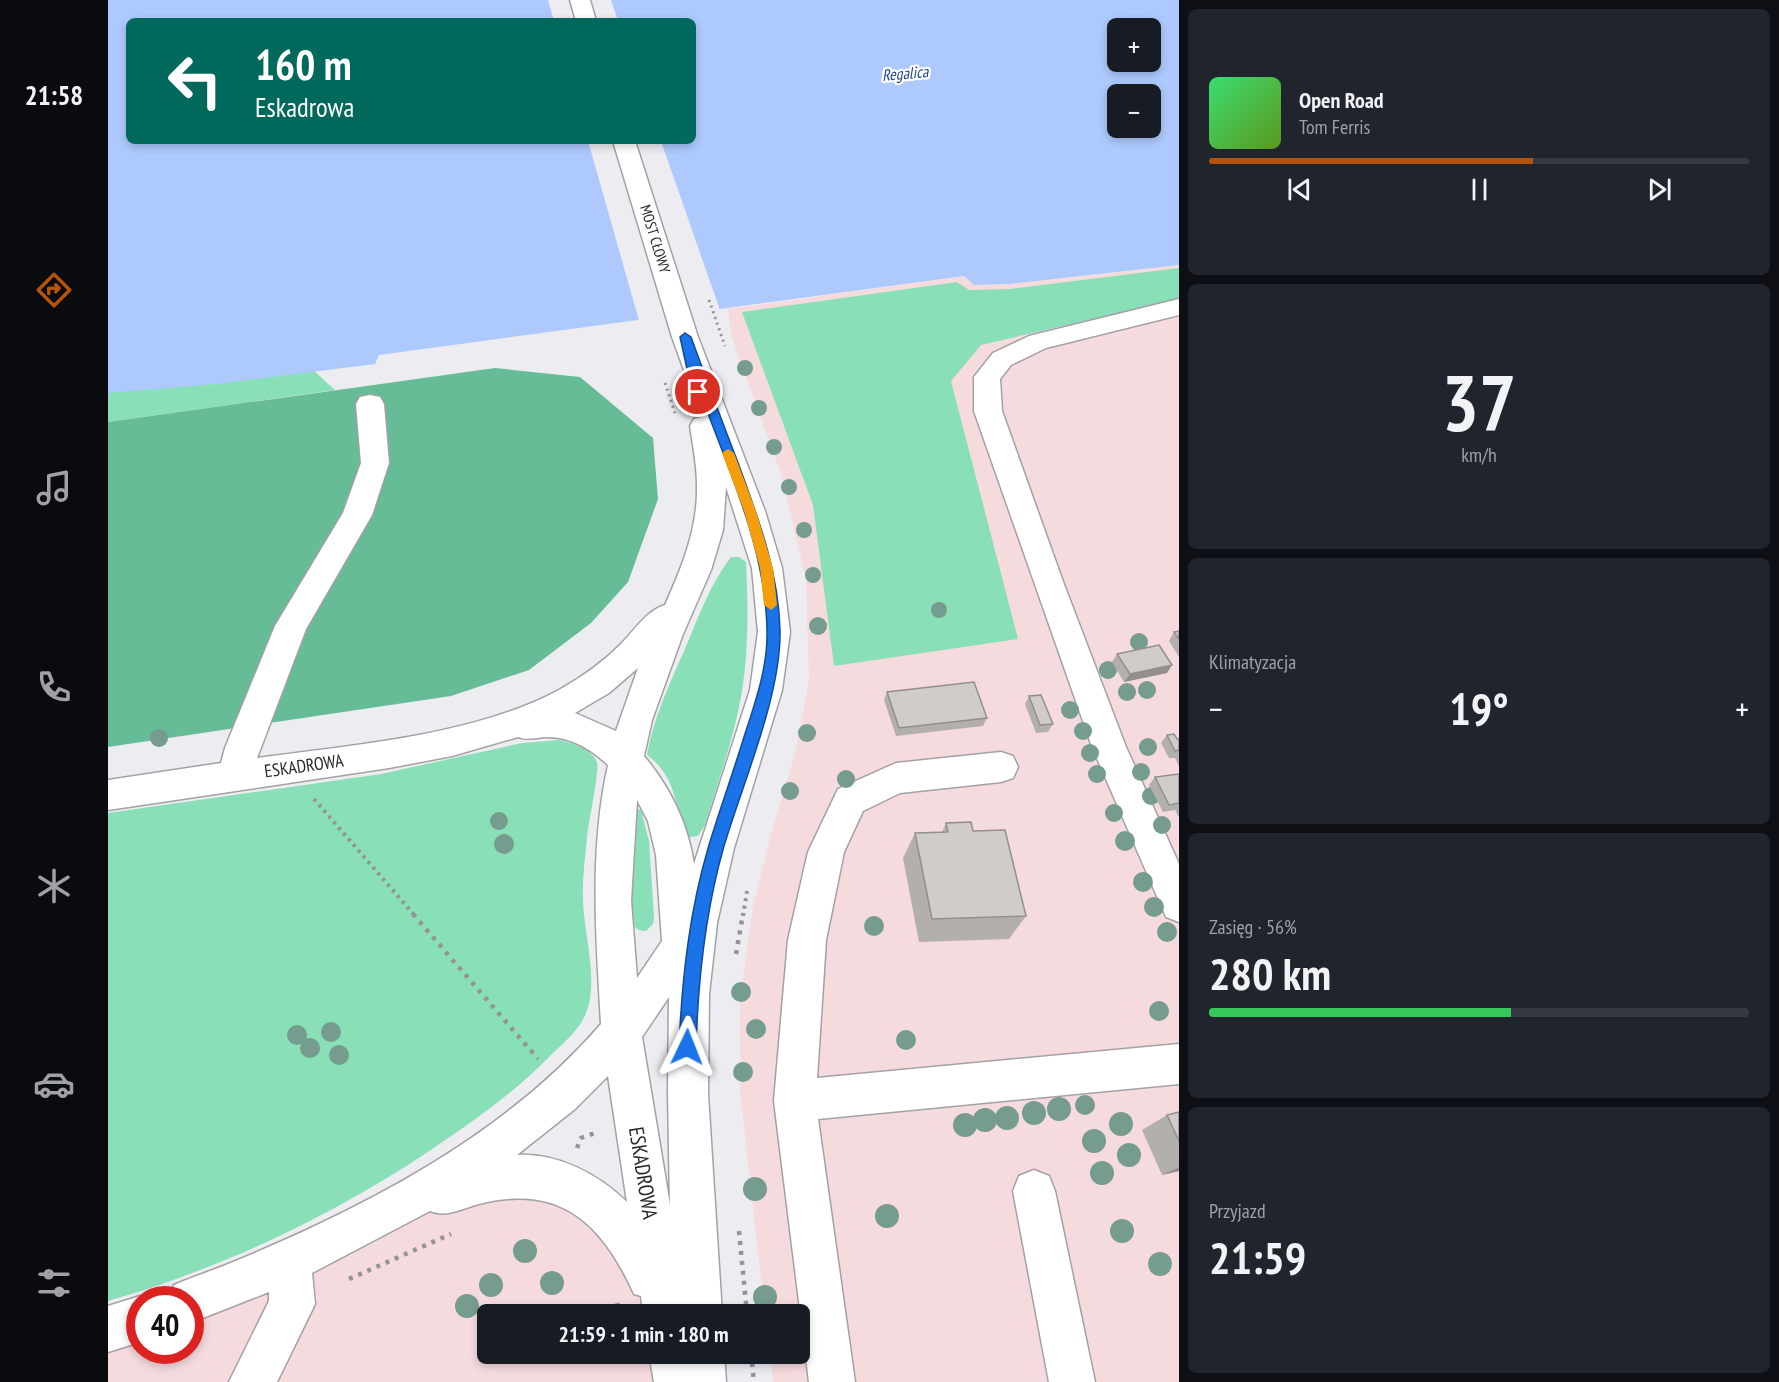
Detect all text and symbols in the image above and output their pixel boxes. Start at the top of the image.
map controls [1107,18,1161,138]
button: + [1107,18,1161,72]
text: 160 m [255,37,352,92]
icon: left [156,42,234,120]
water label: Regalica [881,61,930,85]
text: 21:58 [25,78,83,112]
button: − [1107,84,1161,138]
text: Open Road [1299,86,1384,114]
text: Eskadrowa [255,90,354,124]
text: Tom Ferris [1299,114,1370,140]
icon: previous [1283,173,1316,206]
icon: pause [1463,173,1496,206]
icon: next [1643,173,1676,206]
street label: MOST CŁOWY [636,202,675,276]
icon: directions [33,269,75,311]
text: 37 [1442,352,1516,453]
pin [672,366,723,417]
icon: arrive [681,375,714,408]
text: km/h [1461,442,1497,468]
icon: music [33,467,75,509]
text: Klimatyzacja [1209,649,1296,675]
icon: phone [33,666,75,708]
text: 19° [1449,679,1509,737]
text: − [1209,687,1223,730]
text: + [1735,687,1749,730]
street label: ESKADROWA [263,749,345,782]
icon: climate [33,865,75,907]
text: Zasięg · 56% [1209,914,1297,940]
text: 280 km [1209,944,1331,1002]
position arrow [655,1015,719,1079]
icon: car [33,1063,75,1105]
street label: ESKADROWA [623,1125,664,1221]
text: Przyjazd [1209,1198,1266,1224]
text: 21:59 [1209,1228,1306,1286]
icon: filters [33,1262,75,1304]
speed limit sign: 40 [126,1286,204,1364]
text: 21:59 · 1 min · 180 m [558,1320,729,1348]

